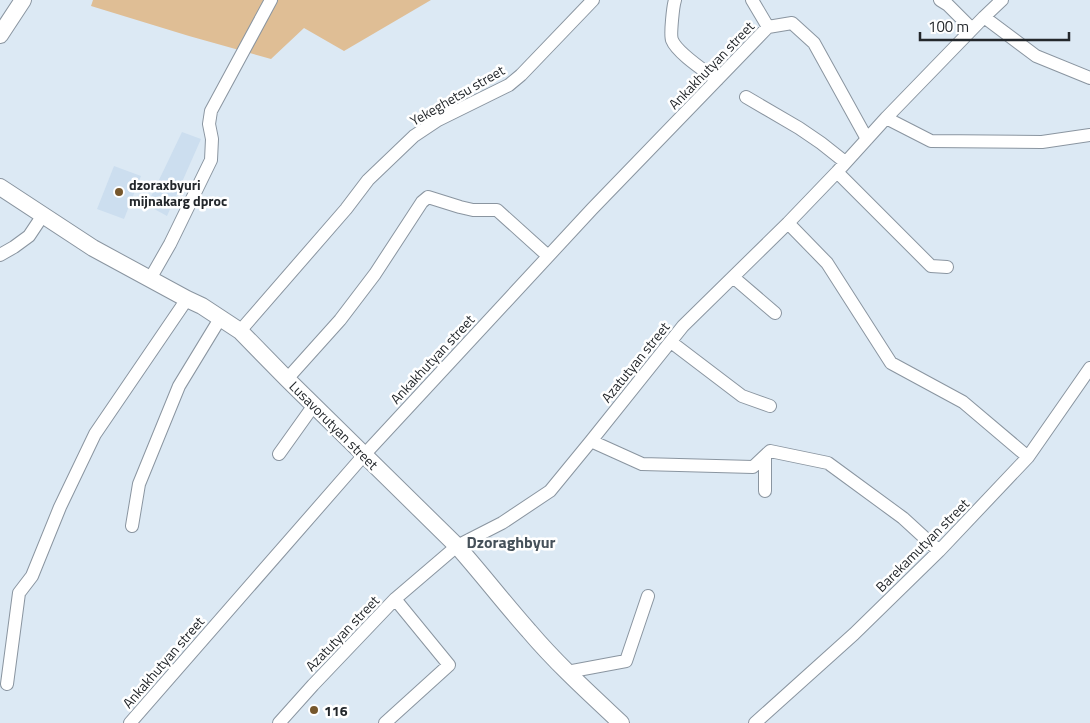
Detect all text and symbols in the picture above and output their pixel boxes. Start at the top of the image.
scale bar [920,10,1069,42]
text: 100 m [928,15,969,38]
street label: Ankakhutyan street [663,16,759,114]
street label: Yekeghetsu street [406,59,508,131]
place label: dzoraxbyuri mijnakarg dproc [129,174,227,211]
marker: dzoraxbyuri mijnakarg dproc [113,186,125,198]
street label: Ankakhutyan street [385,310,479,408]
street label: Azatutyan street [596,317,674,407]
street label: Lusavorutyan street [285,376,383,474]
street label: Barekamutyan street [871,493,974,596]
district label: Dzoraghbyur [467,530,555,554]
street label: Azatutyan street [300,590,384,676]
street label: Ankakhutyan street [117,611,209,712]
place label: 116 [324,700,348,721]
marker: 116 [308,704,320,716]

